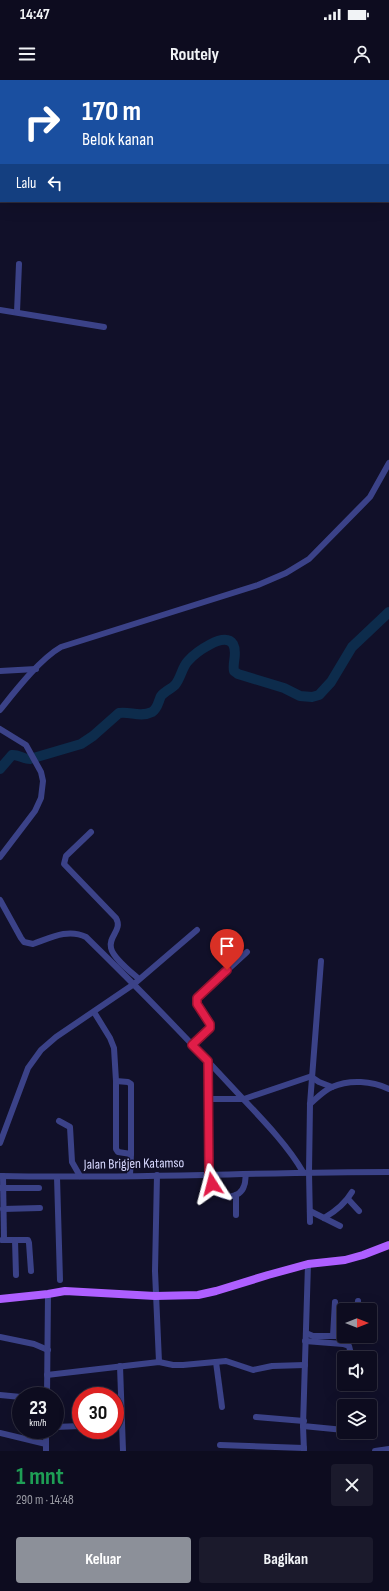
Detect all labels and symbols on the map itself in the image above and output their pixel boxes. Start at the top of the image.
pin [210,929,244,970]
street label: Jalan Brigjen Katamso [83,1154,185,1173]
position arrow [191,1163,233,1205]
north arrow [337,1303,377,1343]
speed limit sign: 30 [72,1387,124,1439]

